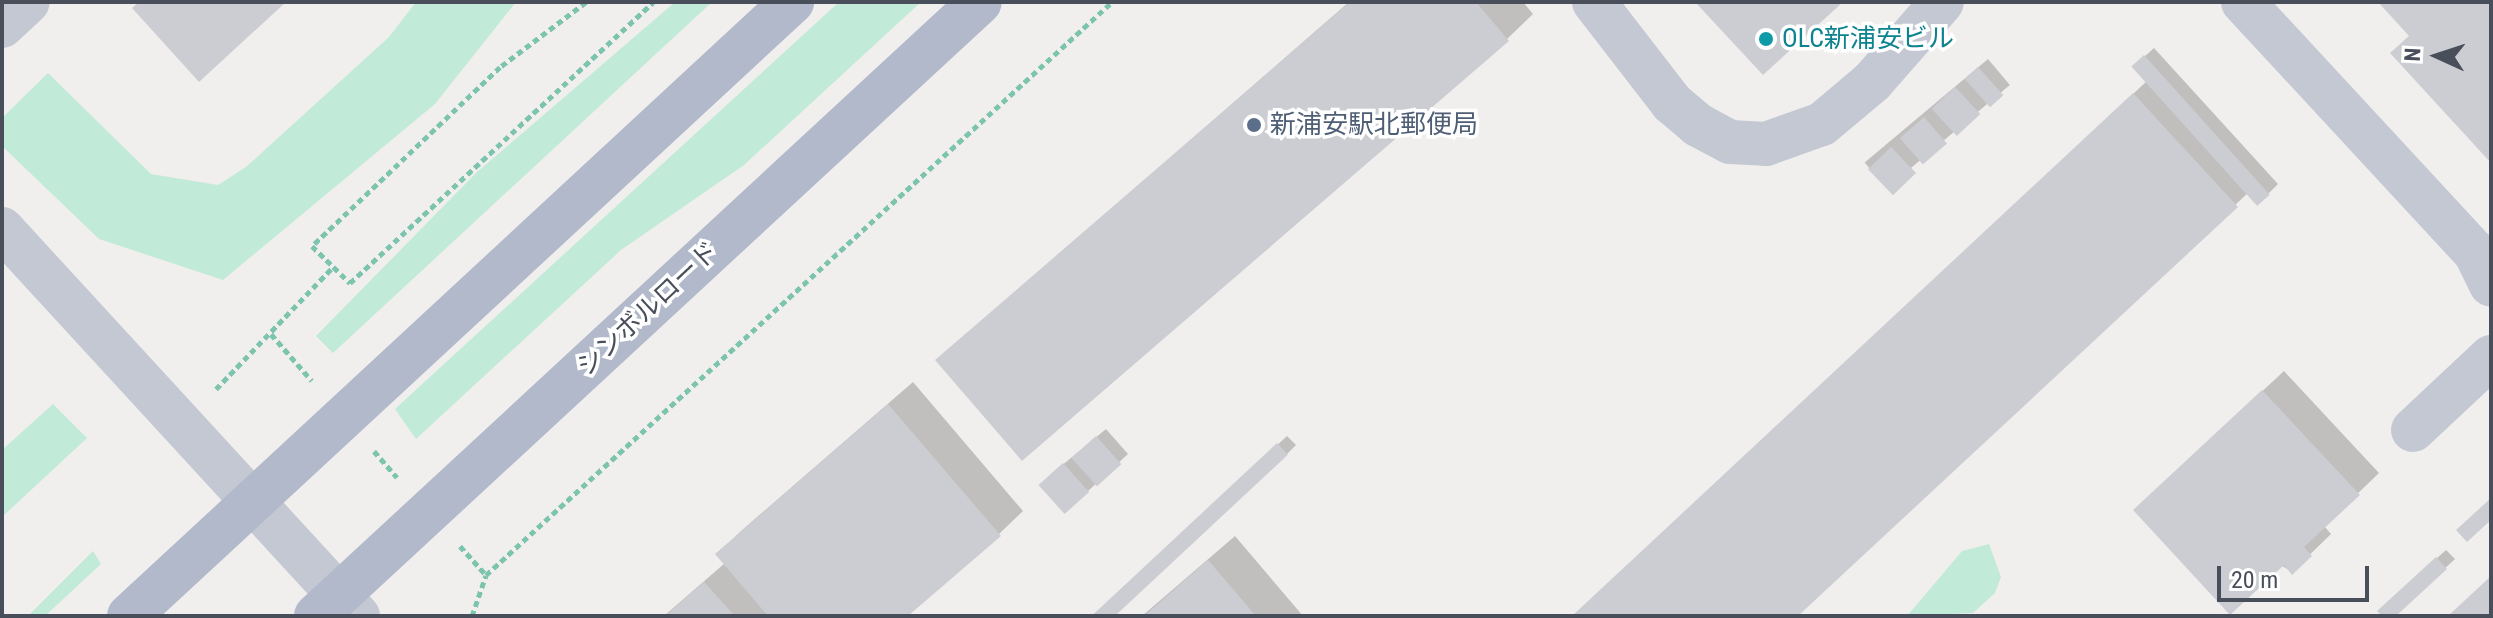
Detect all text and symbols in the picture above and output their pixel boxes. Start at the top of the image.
north arrow [2397,16,2477,96]
place label: OLC新浦安ビル [1782,23,1954,55]
marker: OLC新浦安ビル [1757,30,1775,48]
text: N [2400,47,2425,62]
place label: 新浦安駅北郵便局 [1270,109,1478,141]
marker: 新浦安駅北郵便局 [1245,116,1263,134]
street label: シンボルロード [571,236,725,382]
scale bar [2221,550,2373,600]
text: 20 m [2231,566,2278,594]

